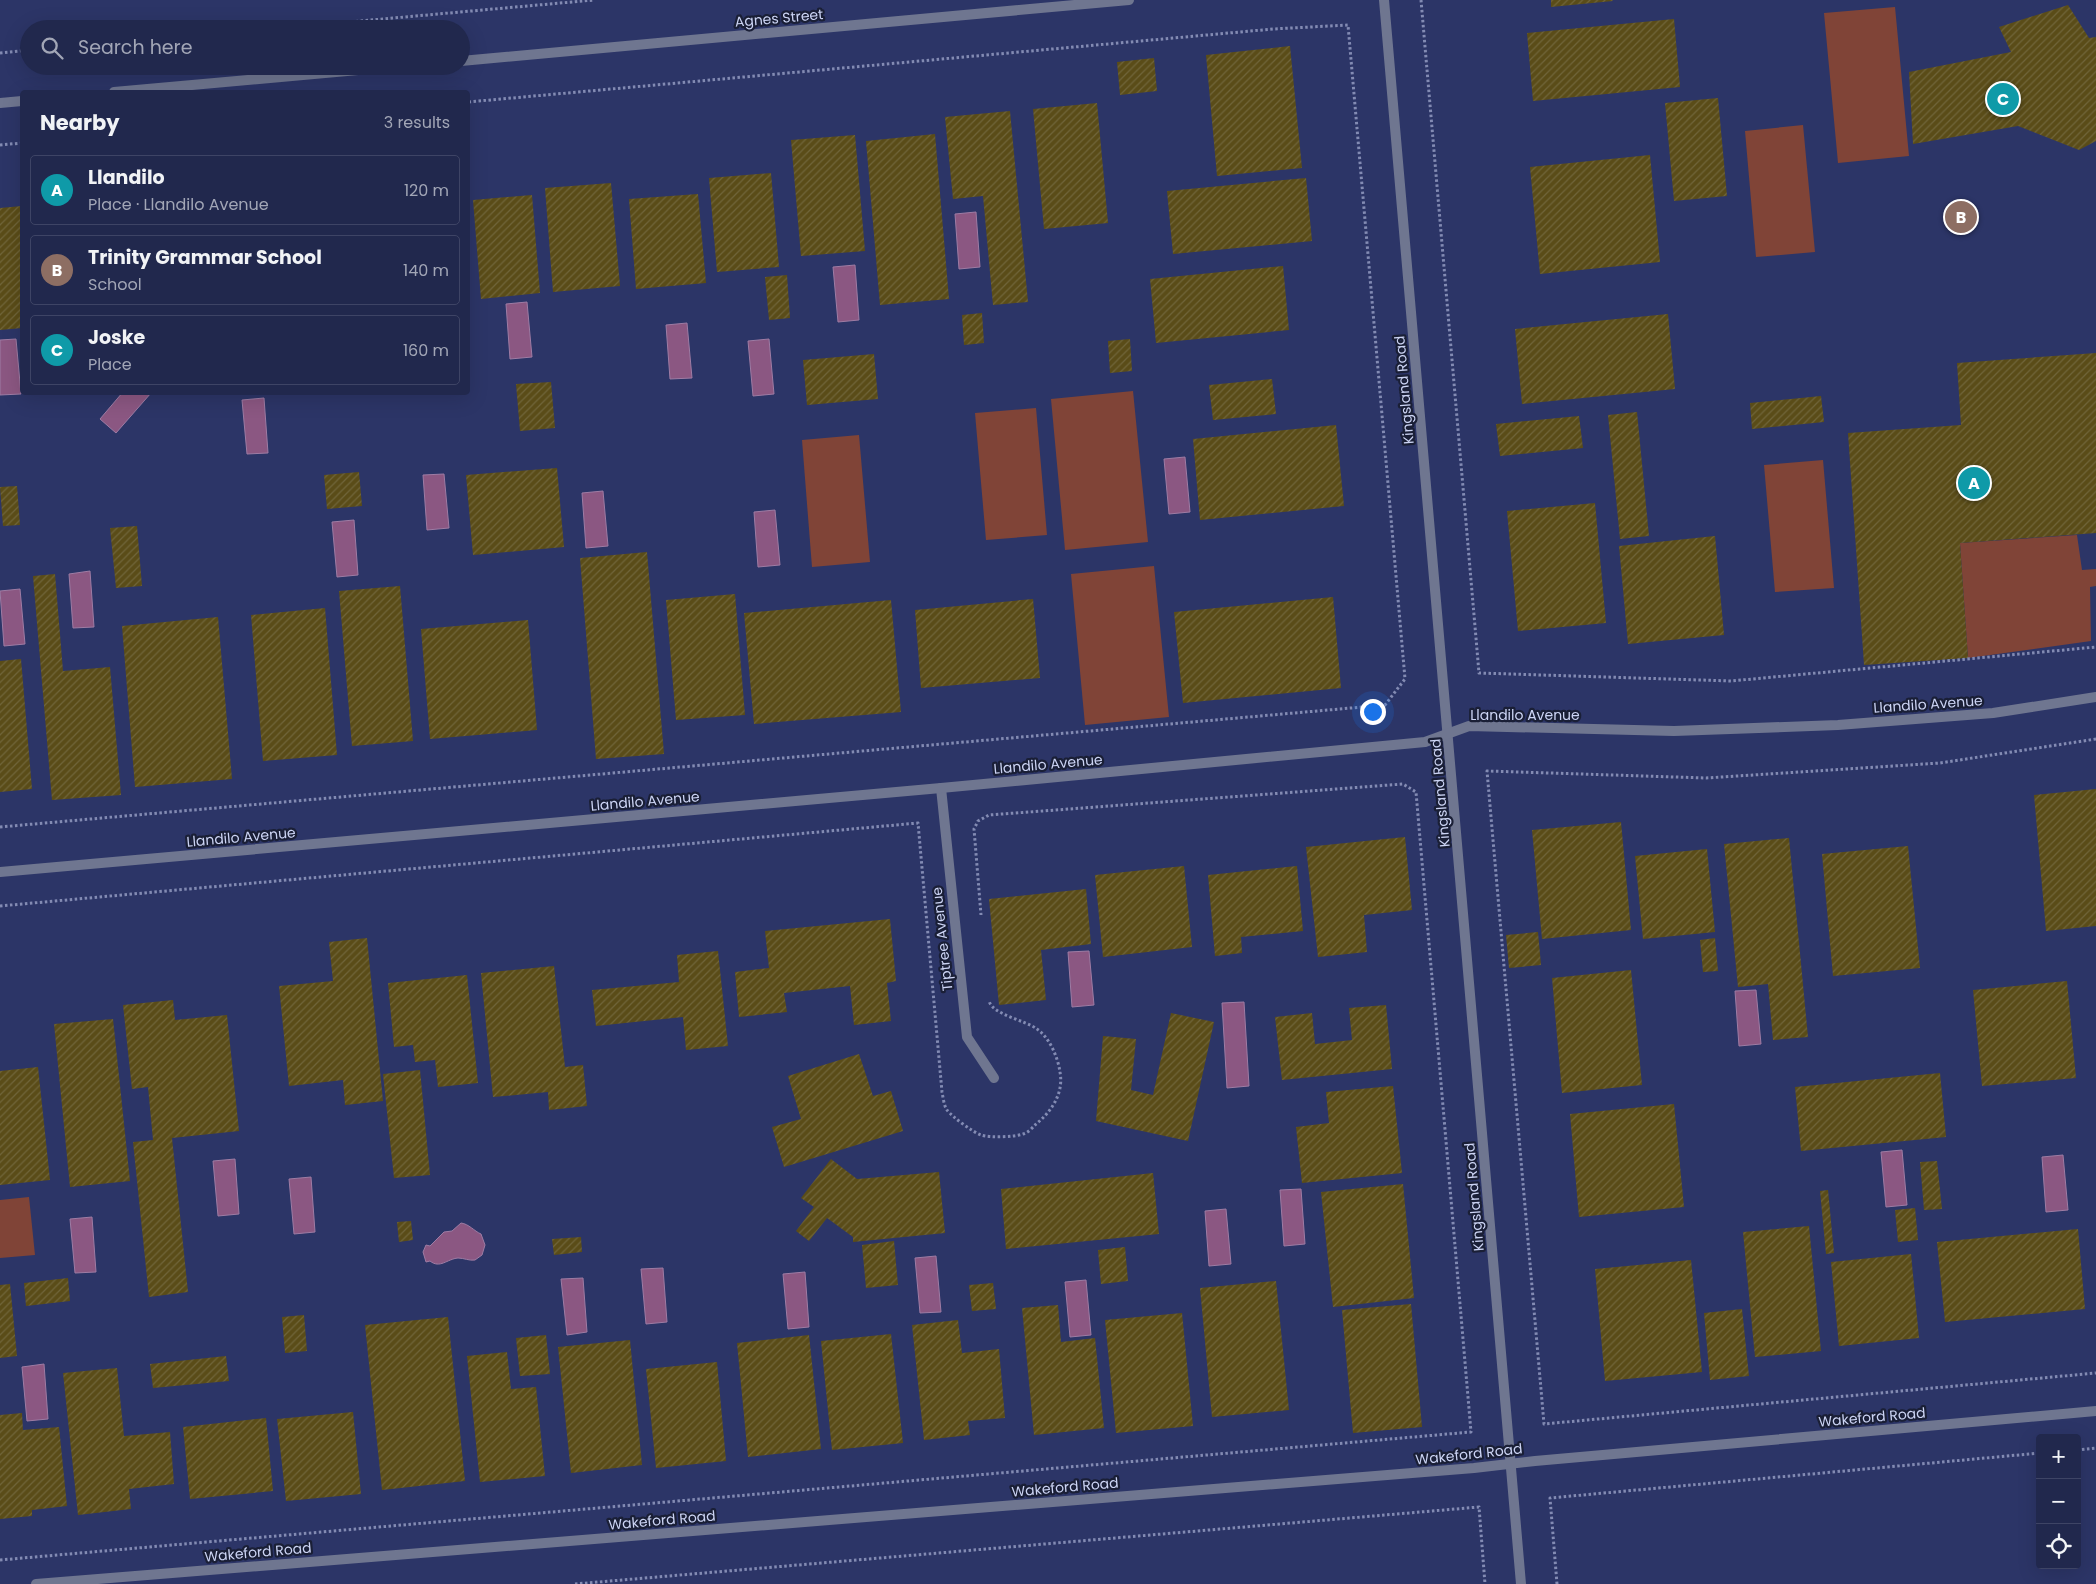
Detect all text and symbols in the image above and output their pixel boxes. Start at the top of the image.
street label: Agnes Street [734,4,824,32]
search box [20,20,470,75]
icon: search [38,34,66,62]
text: Search here [78,34,192,61]
pin: C [1987,80,2019,118]
text: Nearby [40,108,120,137]
text: 3 results [384,111,450,134]
text: Llandilo [88,164,165,191]
text: A [51,179,63,202]
text: 120 m [404,179,449,202]
text: Place · Llandilo Avenue [88,193,269,216]
pin: B [1945,198,1977,236]
text: Trinity Grammar School [88,244,322,271]
text: B [52,259,62,282]
text: 140 m [403,259,449,282]
text: School [88,273,142,296]
text: Joske [88,324,145,351]
street label: Kingsland Road [1389,335,1419,445]
text: C [51,339,63,362]
text: 160 m [403,339,449,362]
text: Place [88,353,132,376]
pin: A [1958,464,1990,502]
street label: Llandilo Avenue [1873,690,1984,718]
your location [1360,699,1386,725]
street label: Llandilo Avenue [1470,705,1580,725]
street label: Kingsland Road [1425,738,1455,848]
street label: Llandilo Avenue [993,749,1104,779]
street label: Llandilo Avenue [590,786,701,816]
street label: Llandilo Avenue [186,822,297,852]
street label: Tiptree Avenue [927,886,957,992]
street label: Kingsland Road [1459,1142,1489,1252]
street label: Wakeford Road [1818,1402,1926,1432]
map controls [2036,1434,2081,1569]
button: + [2036,1434,2081,1479]
street label: Wakeford Road [1415,1438,1523,1470]
street label: Wakeford Road [1011,1472,1119,1502]
button: − [2036,1479,2081,1524]
street label: Wakeford Road [608,1505,716,1535]
button: locate [2036,1524,2081,1569]
street label: Wakeford Road [204,1537,312,1567]

